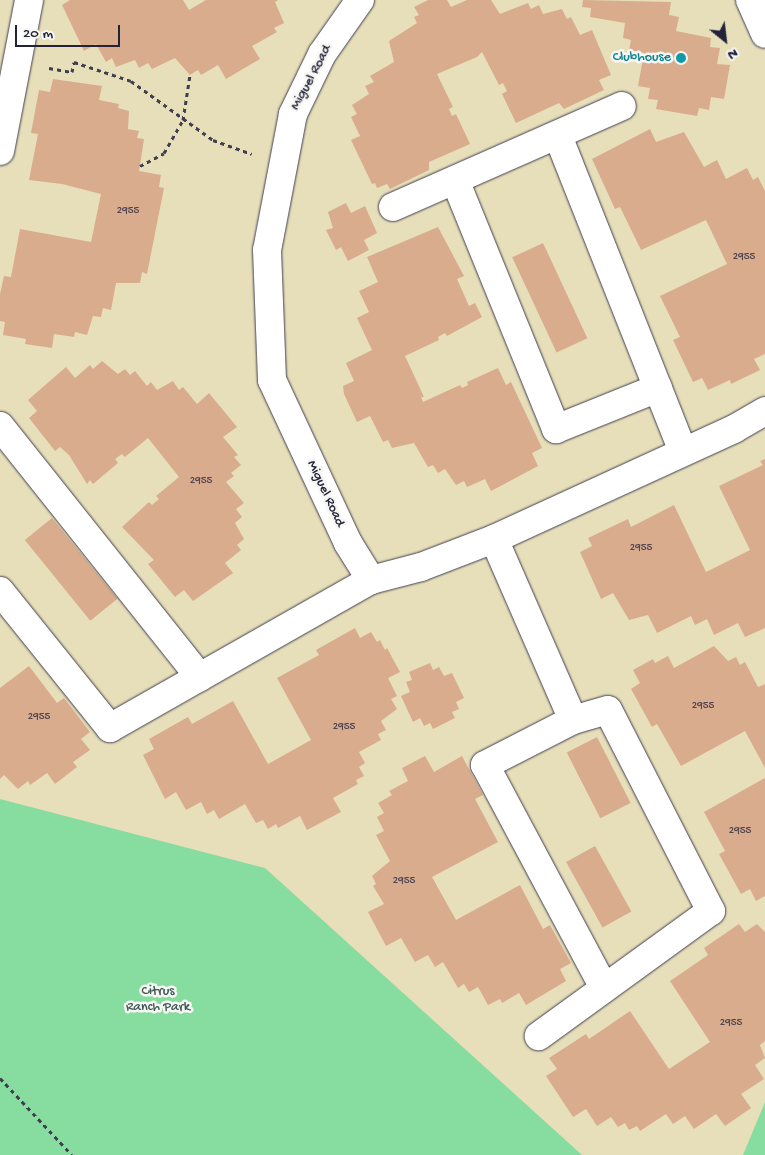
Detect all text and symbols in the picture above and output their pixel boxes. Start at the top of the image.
scale bar [18,15,122,47]
north arrow [700,15,750,65]
text: 20 m [23,25,53,43]
street label: Miguel Road [288,42,336,114]
text: N [724,44,741,63]
place label: Clubhouse [613,50,671,66]
marker: Clubhouse [675,52,687,64]
house number: 2955 [117,204,139,218]
house number: 2955 [733,250,755,264]
street label: Miguel Road [302,458,348,530]
house number: 2955 [190,474,212,488]
house number: 2955 [630,541,652,555]
house number: 2955 [692,699,714,713]
house number: 2955 [28,710,50,724]
house number: 2955 [333,720,355,734]
house number: 2955 [729,824,751,838]
house number: 2955 [393,874,415,888]
park label: Citrus Ranch Park [126,984,190,1016]
house number: 2955 [720,1016,742,1030]

